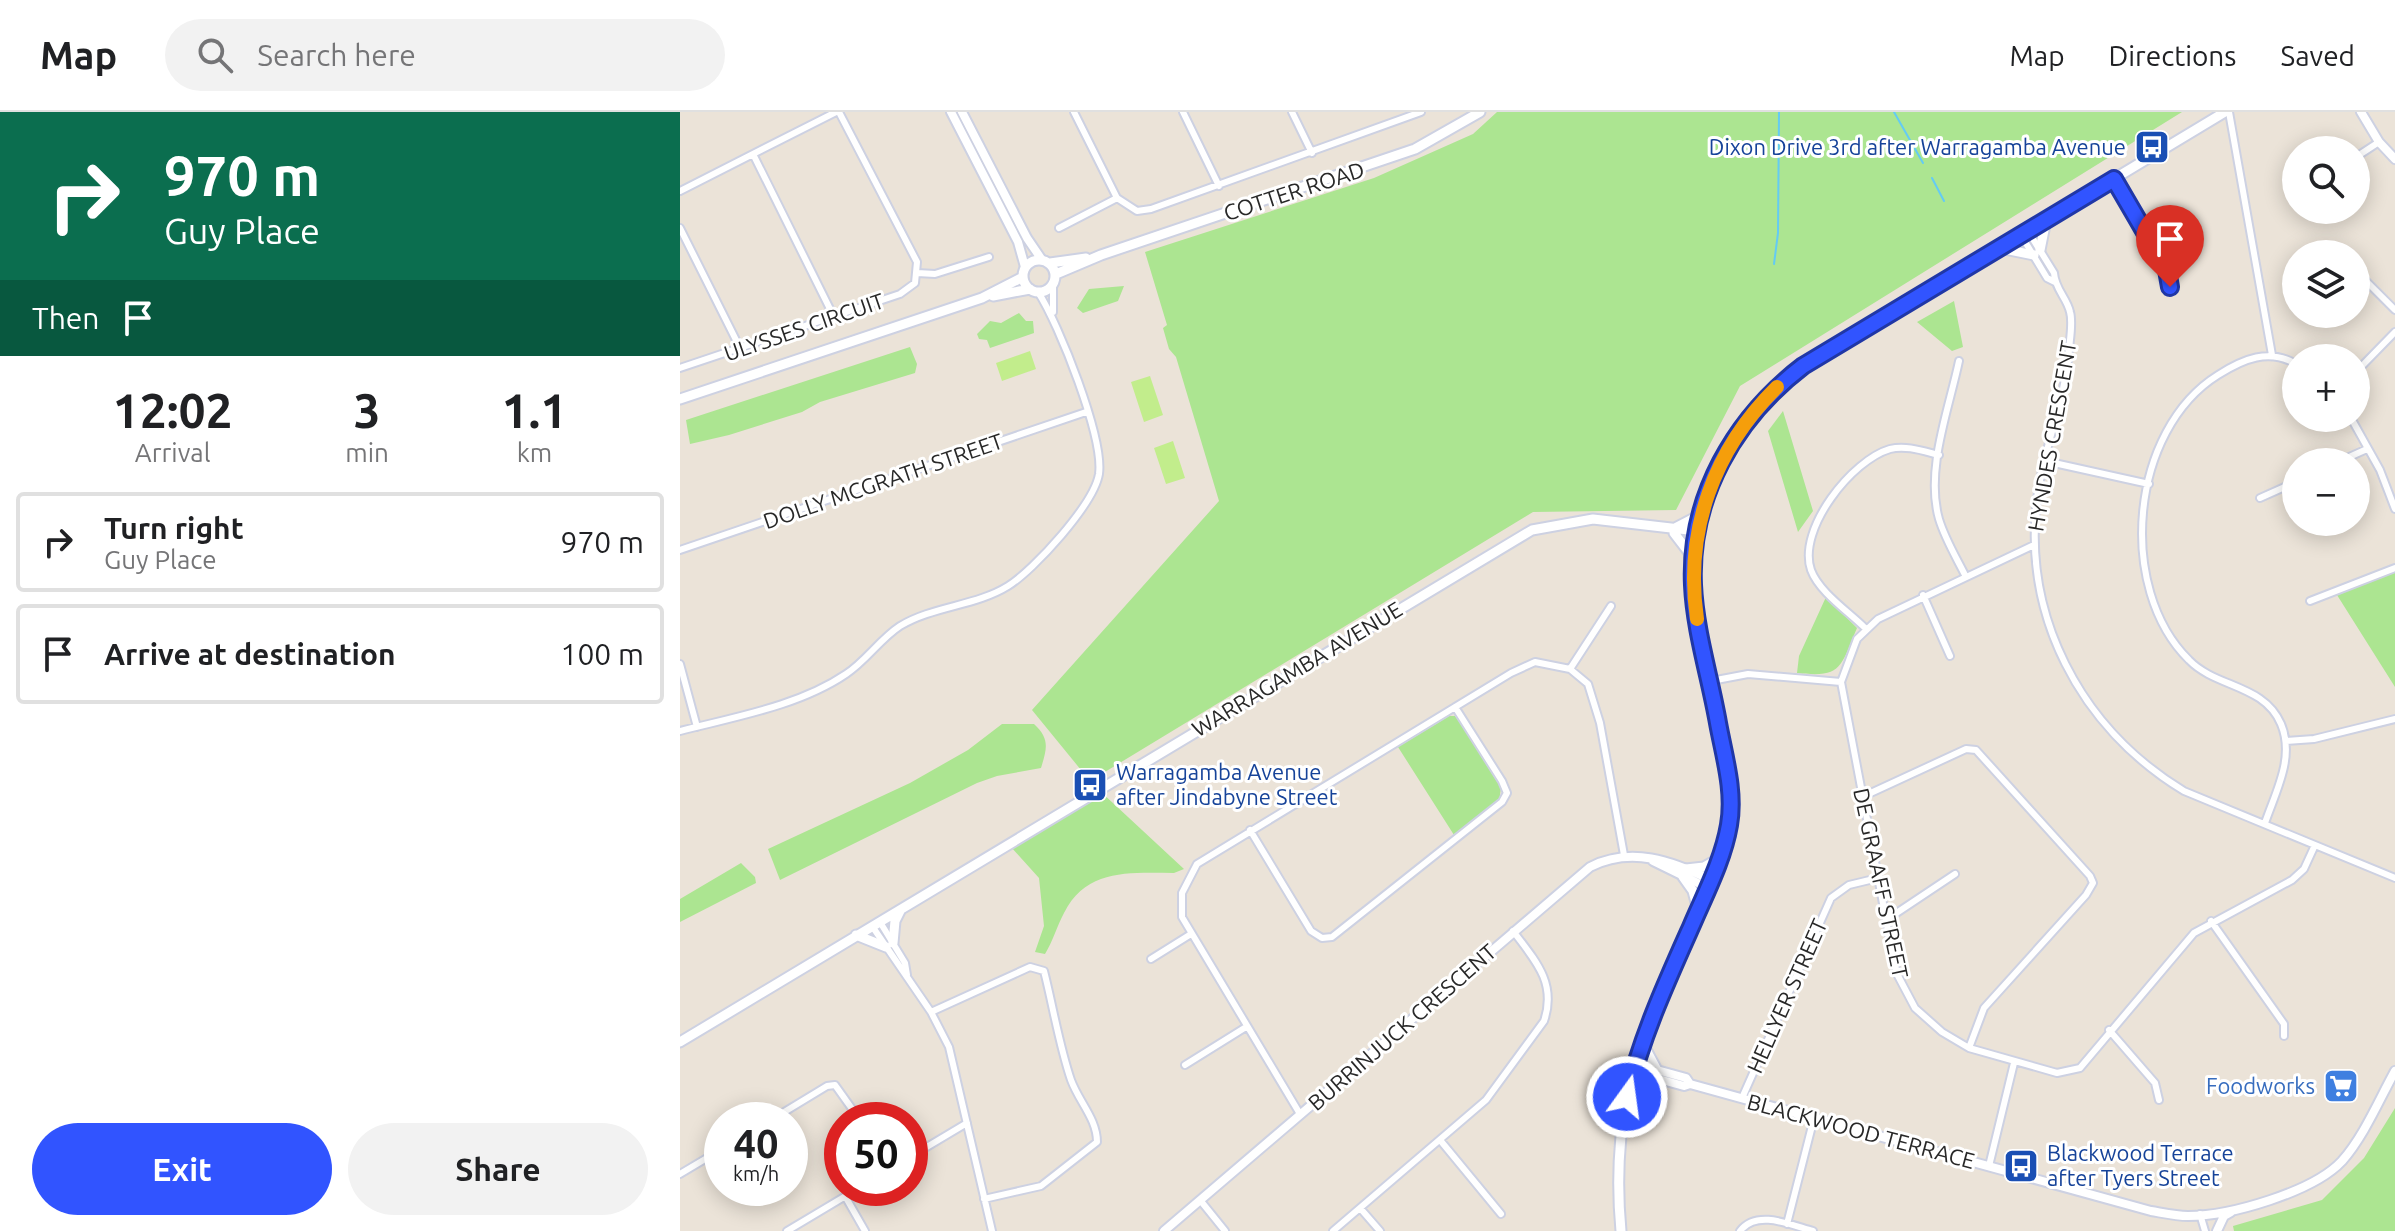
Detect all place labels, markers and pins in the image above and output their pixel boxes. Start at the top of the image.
bus stop icon: Dixon Drive 3rd after Warragamba Avenue [2133,128,2171,166]
place label: Dixon Drive 3rd after Warragamba Avenue [1709,134,2126,159]
pin [2136,205,2204,287]
place label: Warragamba Avenue after Jindabyne Street [1116,759,1338,809]
bus stop icon: Warragamba Avenue after Jindabyne Street [1071,766,1109,804]
supermarket icon: Foodworks [2322,1067,2360,1105]
place label: Foodworks [2206,1073,2315,1098]
place label: Blackwood Terrace after Tyers Street [2047,1140,2234,1190]
bus stop icon: Blackwood Terrace after Tyers Street [2002,1147,2040,1185]

